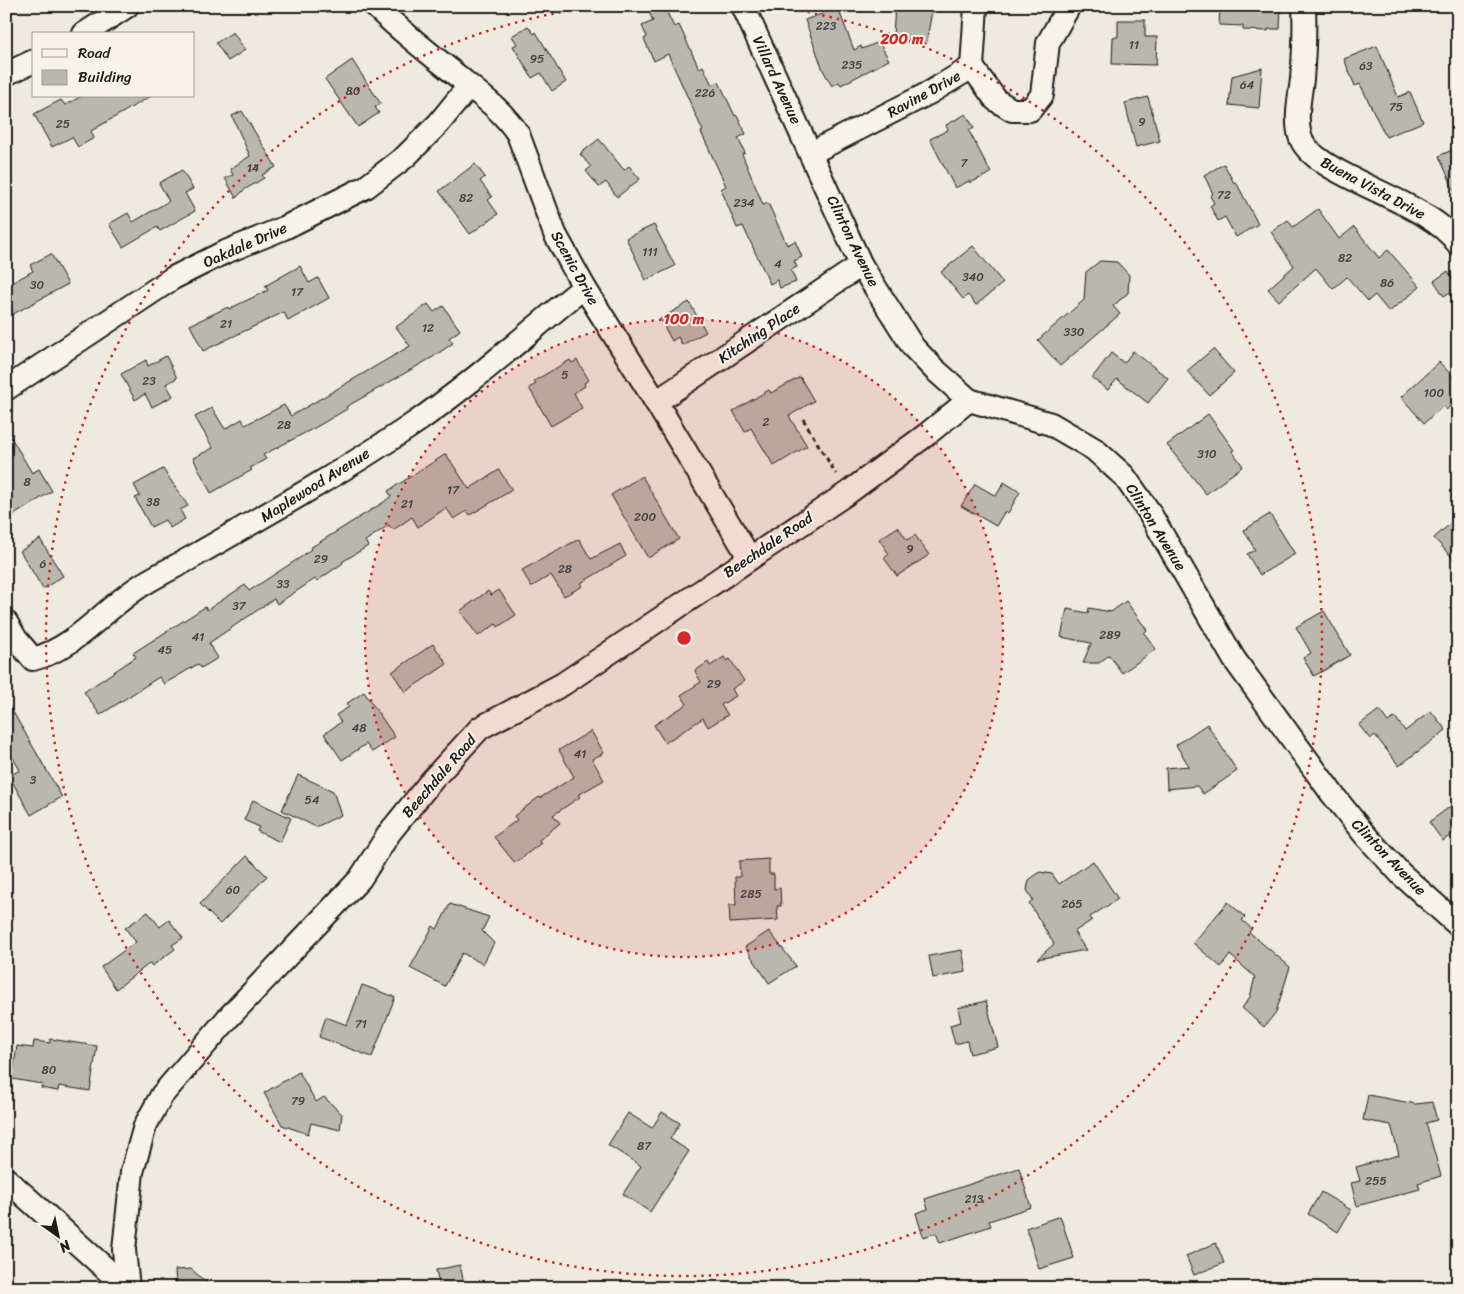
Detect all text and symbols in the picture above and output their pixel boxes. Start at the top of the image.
house number: 223 [816,15,837,37]
text: 200 m [879,26,924,52]
street label: Villard Avenue [745,31,809,129]
legend [32,32,195,98]
house number: 11 [1129,34,1139,56]
text: Road [78,40,111,66]
house number: 95 [530,48,544,70]
house number: 235 [842,54,862,76]
house number: 63 [1359,55,1373,77]
street label: Ravine Drive [882,63,966,125]
text: Building [78,64,132,90]
house number: 64 [1240,74,1255,96]
house number: 80 [346,80,361,102]
house number: 226 [695,82,716,104]
house number: 75 [1389,96,1403,118]
house number: 9 [1138,111,1146,133]
house number: 25 [56,113,70,135]
street label: Buena Vista Drive [1316,149,1431,227]
house number: 7 [961,152,969,174]
house number: 14 [247,157,260,179]
house number: 72 [1217,184,1231,206]
house number: 82 [459,187,473,209]
street label: Clinton Avenue [820,191,887,292]
house number: 234 [733,192,755,214]
street label: Oakdale Drive [199,215,292,275]
street label: Scenic Drive [544,226,606,310]
house number: 111 [642,241,658,263]
house number: 82 [1338,247,1352,269]
house number: 4 [774,253,782,275]
house number: 340 [962,266,984,288]
house number: 86 [1380,272,1394,294]
house number: 30 [30,274,44,296]
house number: 17 [291,281,304,303]
street label: Kitching Place [712,296,806,370]
text: 100 m [664,306,705,332]
house number: 21 [220,313,232,335]
house number: 12 [422,317,434,339]
house number: 330 [1064,321,1085,343]
house number: 5 [561,364,569,386]
house number: 23 [142,370,156,392]
house number: 100 [1424,382,1445,404]
house number: 2 [763,411,770,433]
house number: 28 [277,414,291,436]
street label: Maplewood Avenue [255,441,375,529]
house number: 310 [1197,443,1217,465]
house number: 8 [23,471,31,493]
street label: Clinton Avenue [1119,478,1194,576]
house number: 17 [447,479,460,501]
house number: 38 [146,491,160,513]
house number: 21 [401,493,413,515]
street label: Beechdale Road [718,505,819,585]
house number: 200 [634,506,656,528]
house number: 9 [906,538,914,560]
house number: 29 [314,548,328,570]
house number: 6 [40,553,47,575]
house number: 28 [558,558,572,580]
house number: 33 [276,573,290,595]
house number: 37 [232,595,247,617]
house number: 289 [1099,624,1121,646]
house number: 41 [192,626,204,648]
centre of rings [675,629,693,647]
house number: 45 [158,639,172,661]
house number: 29 [707,673,721,695]
house number: 48 [352,717,366,739]
street label: Beechdale Road [395,728,484,824]
house number: 41 [574,743,586,765]
house number: 3 [30,769,37,791]
house number: 54 [305,789,320,811]
street label: Clinton Avenue [1345,812,1433,902]
house number: 60 [226,879,241,901]
house number: 285 [740,883,762,905]
house number: 265 [1061,893,1083,915]
house number: 71 [355,1013,367,1035]
house number: 80 [42,1059,57,1081]
house number: 79 [291,1090,305,1112]
house number: 87 [637,1135,652,1157]
house number: 255 [1365,1170,1387,1192]
house number: 213 [965,1188,984,1210]
north arrow [32,1212,82,1262]
text: N [54,1233,77,1260]

